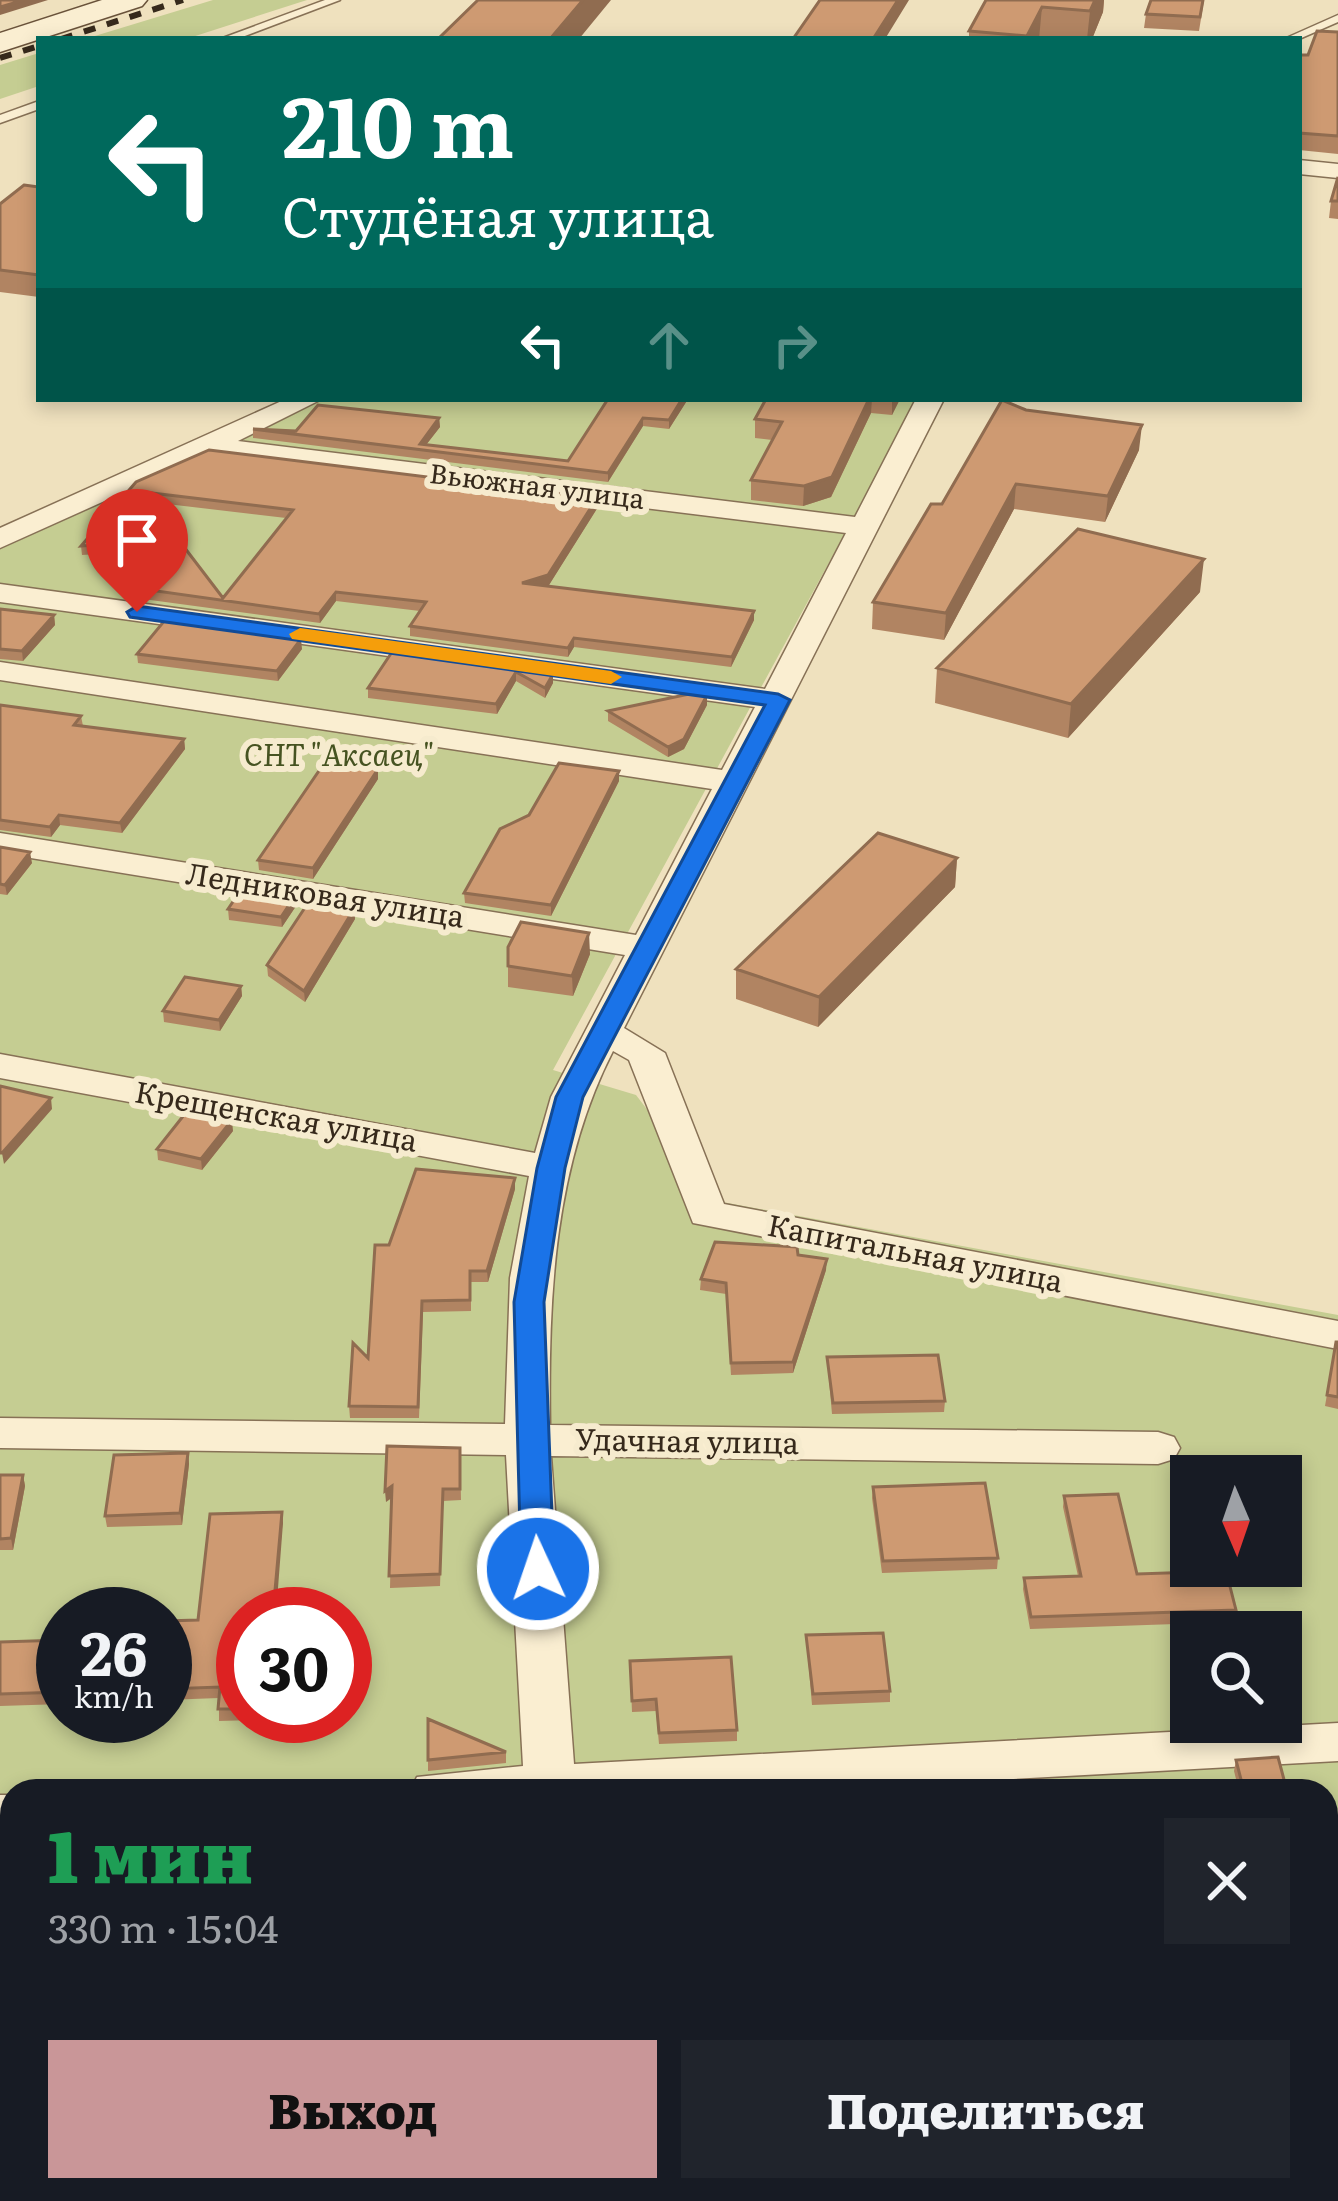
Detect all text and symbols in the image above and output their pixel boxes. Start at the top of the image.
text: 210 m [282,59,514,184]
icon: left [84,84,240,240]
text: Студёная улица [282,173,714,254]
icon: left [510,312,576,378]
icon: ahead [636,312,702,378]
icon: right [762,312,828,378]
street label: Вьюжная улица [428,451,648,517]
pin [86,489,188,612]
icon: arrive [104,507,170,573]
park label: СНТ "Аксаец" [244,731,434,775]
street label: Ледниковая улица [183,849,469,937]
street label: Крещенская улица [132,1068,422,1161]
street label: Капитальная улица [764,1201,1068,1301]
street label: Удачная улица [575,1415,800,1463]
north arrow [1170,1455,1302,1587]
map controls [1170,1455,1302,1743]
position arrow [475,1506,601,1632]
speed limit sign: 30 [216,1587,372,1743]
text: 26 [80,1605,148,1694]
button: search [1170,1611,1302,1743]
text: km/h [74,1673,154,1717]
text: 1 мин [48,1798,253,1905]
button: close [1164,1818,1290,1944]
text: 330 m · 15:04 [48,1897,279,1955]
button: Выход [48,2040,657,2178]
button: Поделиться [681,2040,1290,2178]

